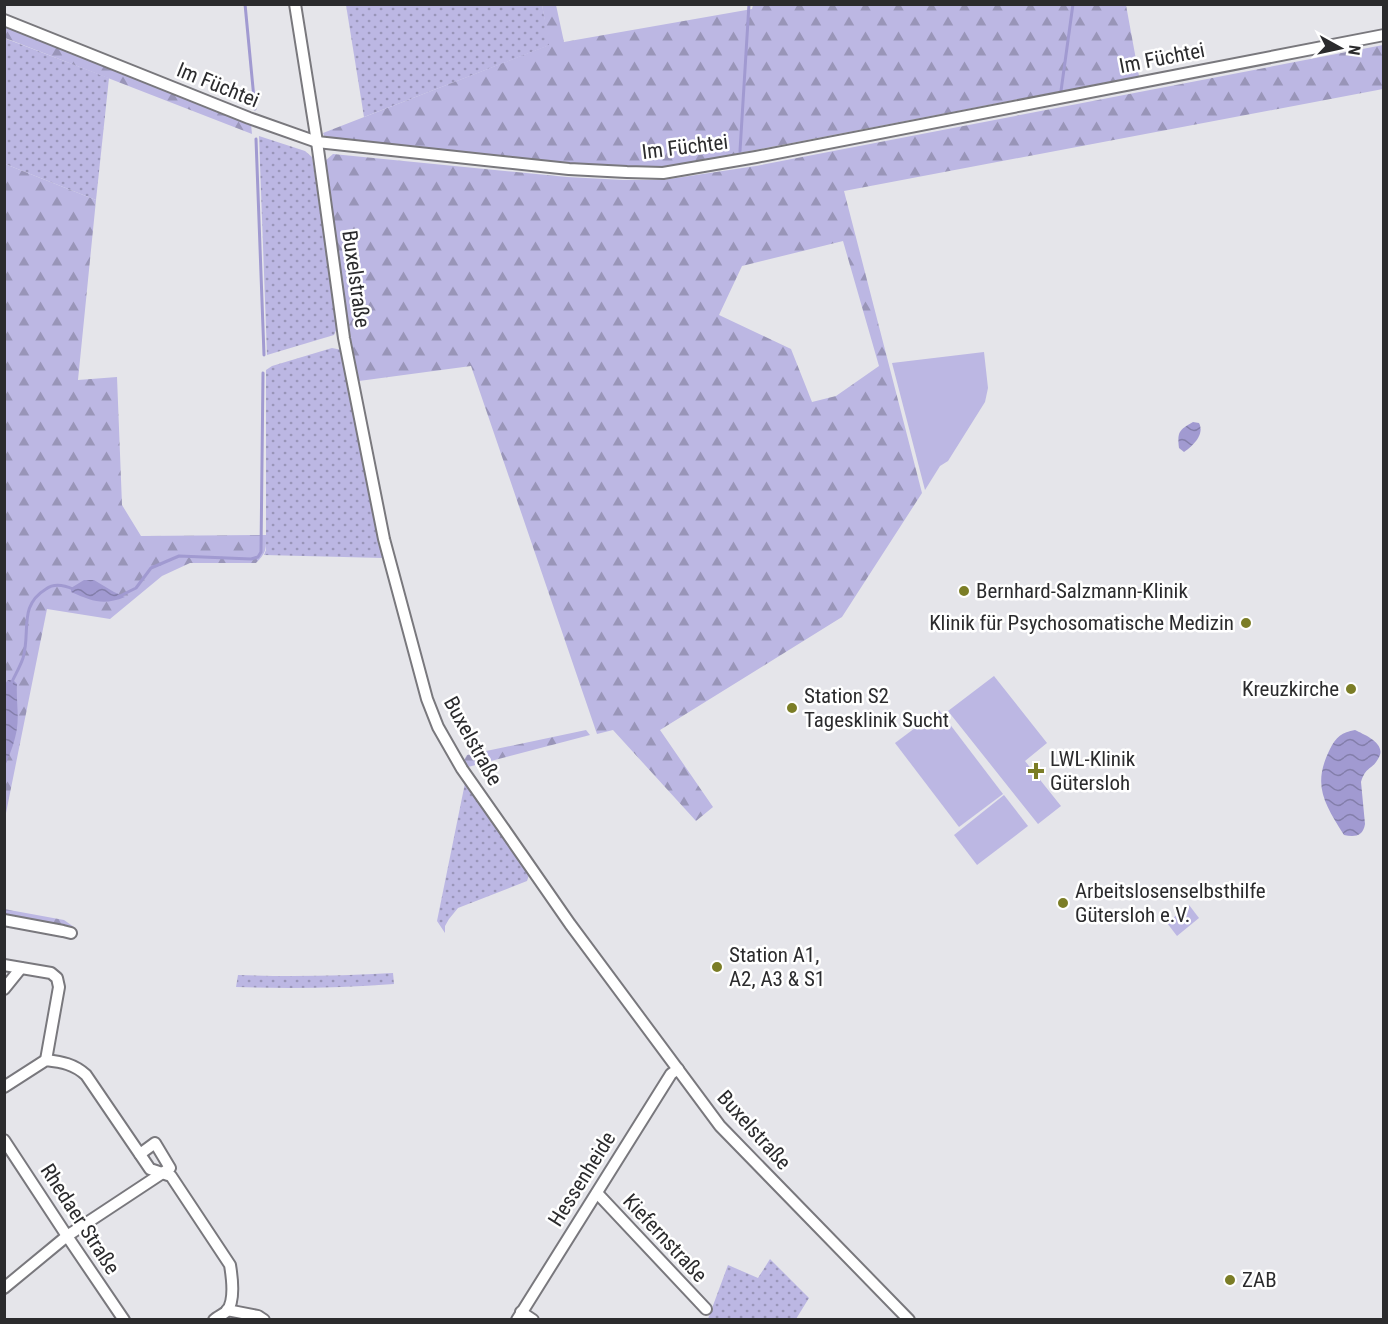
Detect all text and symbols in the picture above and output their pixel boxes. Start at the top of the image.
north arrow [1310,18,1370,78]
street label: Im Füchtei [1117,38,1207,78]
text: N [1344,44,1364,56]
street label: Im Füchtei [173,58,263,112]
street label: Im Füchtei [641,130,729,164]
street label: Buxelstraße [337,229,375,329]
place label: Bernhard-Salzmann-Klinik [976,579,1188,603]
marker: Bernhard-Salzmann-Klinik [957,584,971,598]
place label: Klinik für Psychosomatische Medizin [929,611,1234,635]
marker: Klinik für Psychosomatische Medizin [1239,616,1253,630]
place label: Kreuzkirche [1242,677,1339,701]
marker: Kreuzkirche [1344,682,1358,696]
place label: Station S2 Tagesklinik Sucht [804,684,949,732]
street label: Buxelstraße [439,692,507,790]
marker: Station S2 Tagesklinik Sucht [785,701,799,715]
place label: LWL-Klinik Gütersloh [1050,747,1136,795]
marker: LWL-Klinik Gütersloh [1027,762,1045,780]
place label: Arbeitslosenselbsthilfe Gütersloh e.V. [1075,879,1266,927]
marker: Arbeitslosenselbsthilfe Gütersloh e.V. [1056,896,1070,910]
place label: Station A1, A2, A3 & S1 [729,943,825,991]
marker: Station A1, A2, A3 & S1 [710,960,724,974]
street label: Buxelstraße [712,1086,796,1175]
street label: Hessenheide [543,1127,621,1231]
street label: Rhedaer Straße [35,1159,125,1279]
street label: Kiefernstraße [618,1189,712,1287]
place label: ZAB [1242,1268,1277,1292]
marker: ZAB [1223,1273,1237,1287]

